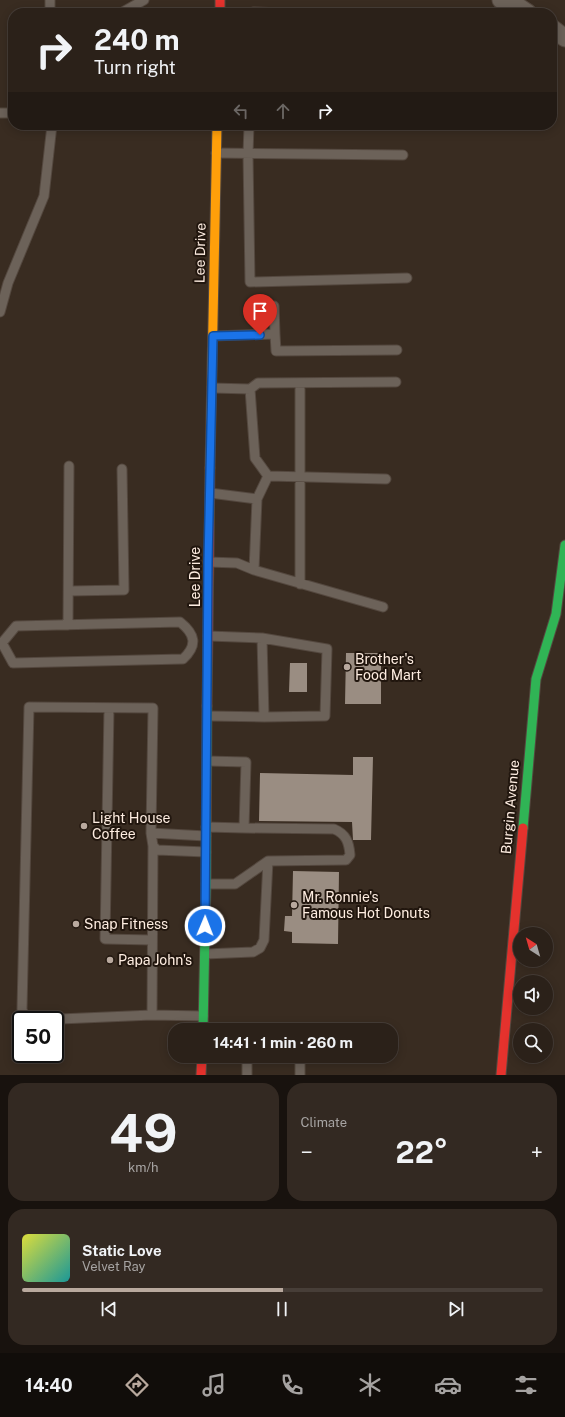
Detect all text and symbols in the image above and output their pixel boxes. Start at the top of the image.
text: 240 m [94,23,180,56]
icon: right [28,24,80,76]
text: Turn right [94,57,176,78]
icon: left [230,100,252,122]
icon: ahead [272,100,294,122]
icon: right [314,100,336,122]
street label: Lee Drive [191,223,209,283]
pin [243,294,277,335]
icon: arrive [249,300,271,322]
street label: Lee Drive [187,547,203,607]
place label: Brother's Food Mart [355,651,422,683]
marker: Brother's Food Mart [342,662,352,672]
street label: Burgin Avenue [498,759,522,855]
place label: Light House Coffee [92,810,171,842]
marker: Light House Coffee [79,821,89,831]
place label: Mr. Ronnie's Famous Hot Donuts [302,889,430,921]
marker: Mr. Ronnie's Famous Hot Donuts [289,900,299,910]
position arrow [184,905,226,947]
place label: Snap Fitness [84,916,168,932]
marker: Snap Fitness [71,919,81,929]
north arrow [513,927,553,967]
map controls [513,927,553,1063]
place label: Papa John's [118,952,192,968]
marker: Papa John's [105,955,115,965]
button: sound [513,975,553,1015]
speed limit sign: 50 [12,1011,64,1063]
button: search [513,1023,553,1063]
text: 14:41 · 1 min · 260 m [213,1034,353,1051]
text: 49 [109,1103,177,1164]
text: Climate [301,1115,347,1130]
text: 22° [396,1134,448,1170]
text: − [301,1139,313,1165]
text: + [531,1139,543,1165]
text: km/h [128,1160,159,1175]
text: Static Love [82,1242,162,1259]
text: Velvet Ray [82,1259,146,1274]
icon: previous [98,1298,120,1320]
icon: pause [271,1298,293,1320]
icon: next [445,1298,467,1320]
icon: directions [123,1371,151,1399]
icon: music [200,1371,228,1399]
icon: phone [278,1371,306,1399]
icon: climate [356,1371,384,1399]
icon: car [434,1371,462,1399]
icon: filters [512,1371,540,1399]
text: 14:40 [25,1375,73,1396]

